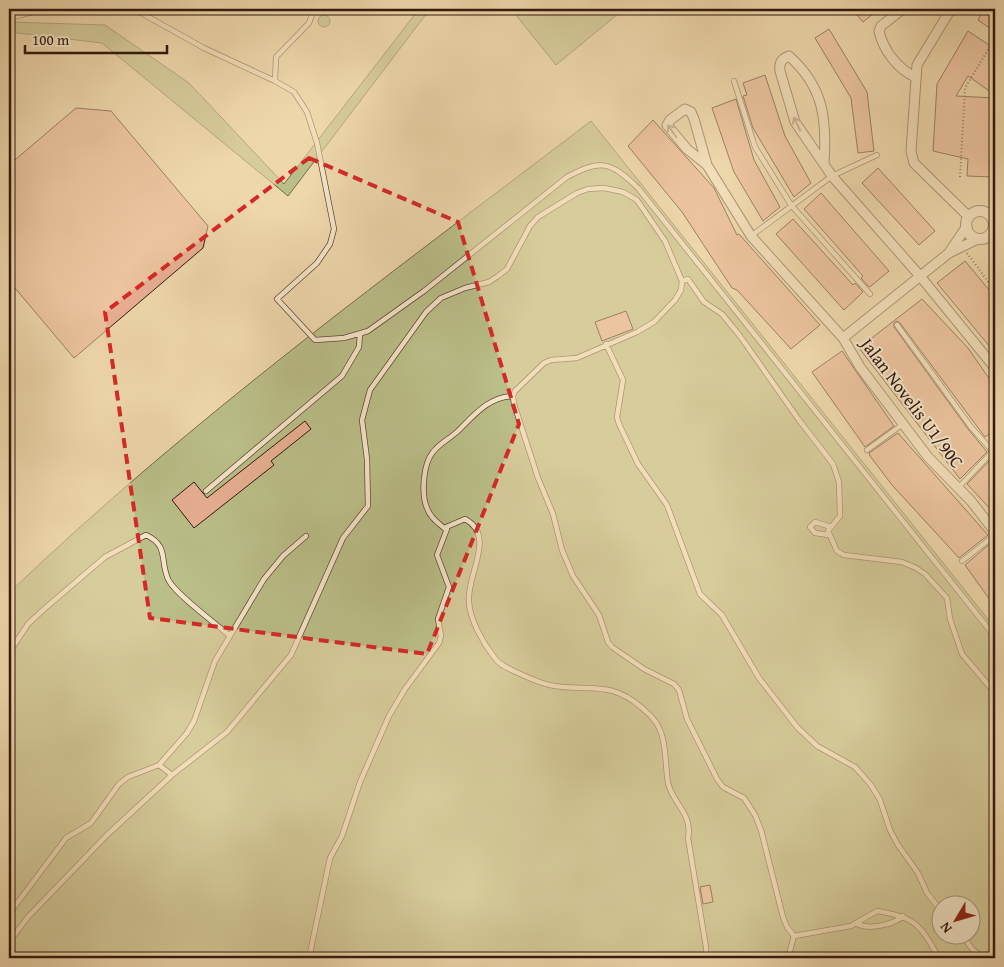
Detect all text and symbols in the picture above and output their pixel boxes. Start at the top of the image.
scale bar [25,22,168,54]
text: 100 m [32,29,70,50]
one-way arrow [792,117,801,132]
one-way arrow [667,124,677,138]
street label: Jalan Novelis U1/90C [853,330,970,474]
north arrow [932,894,982,944]
text: N [935,918,957,938]

